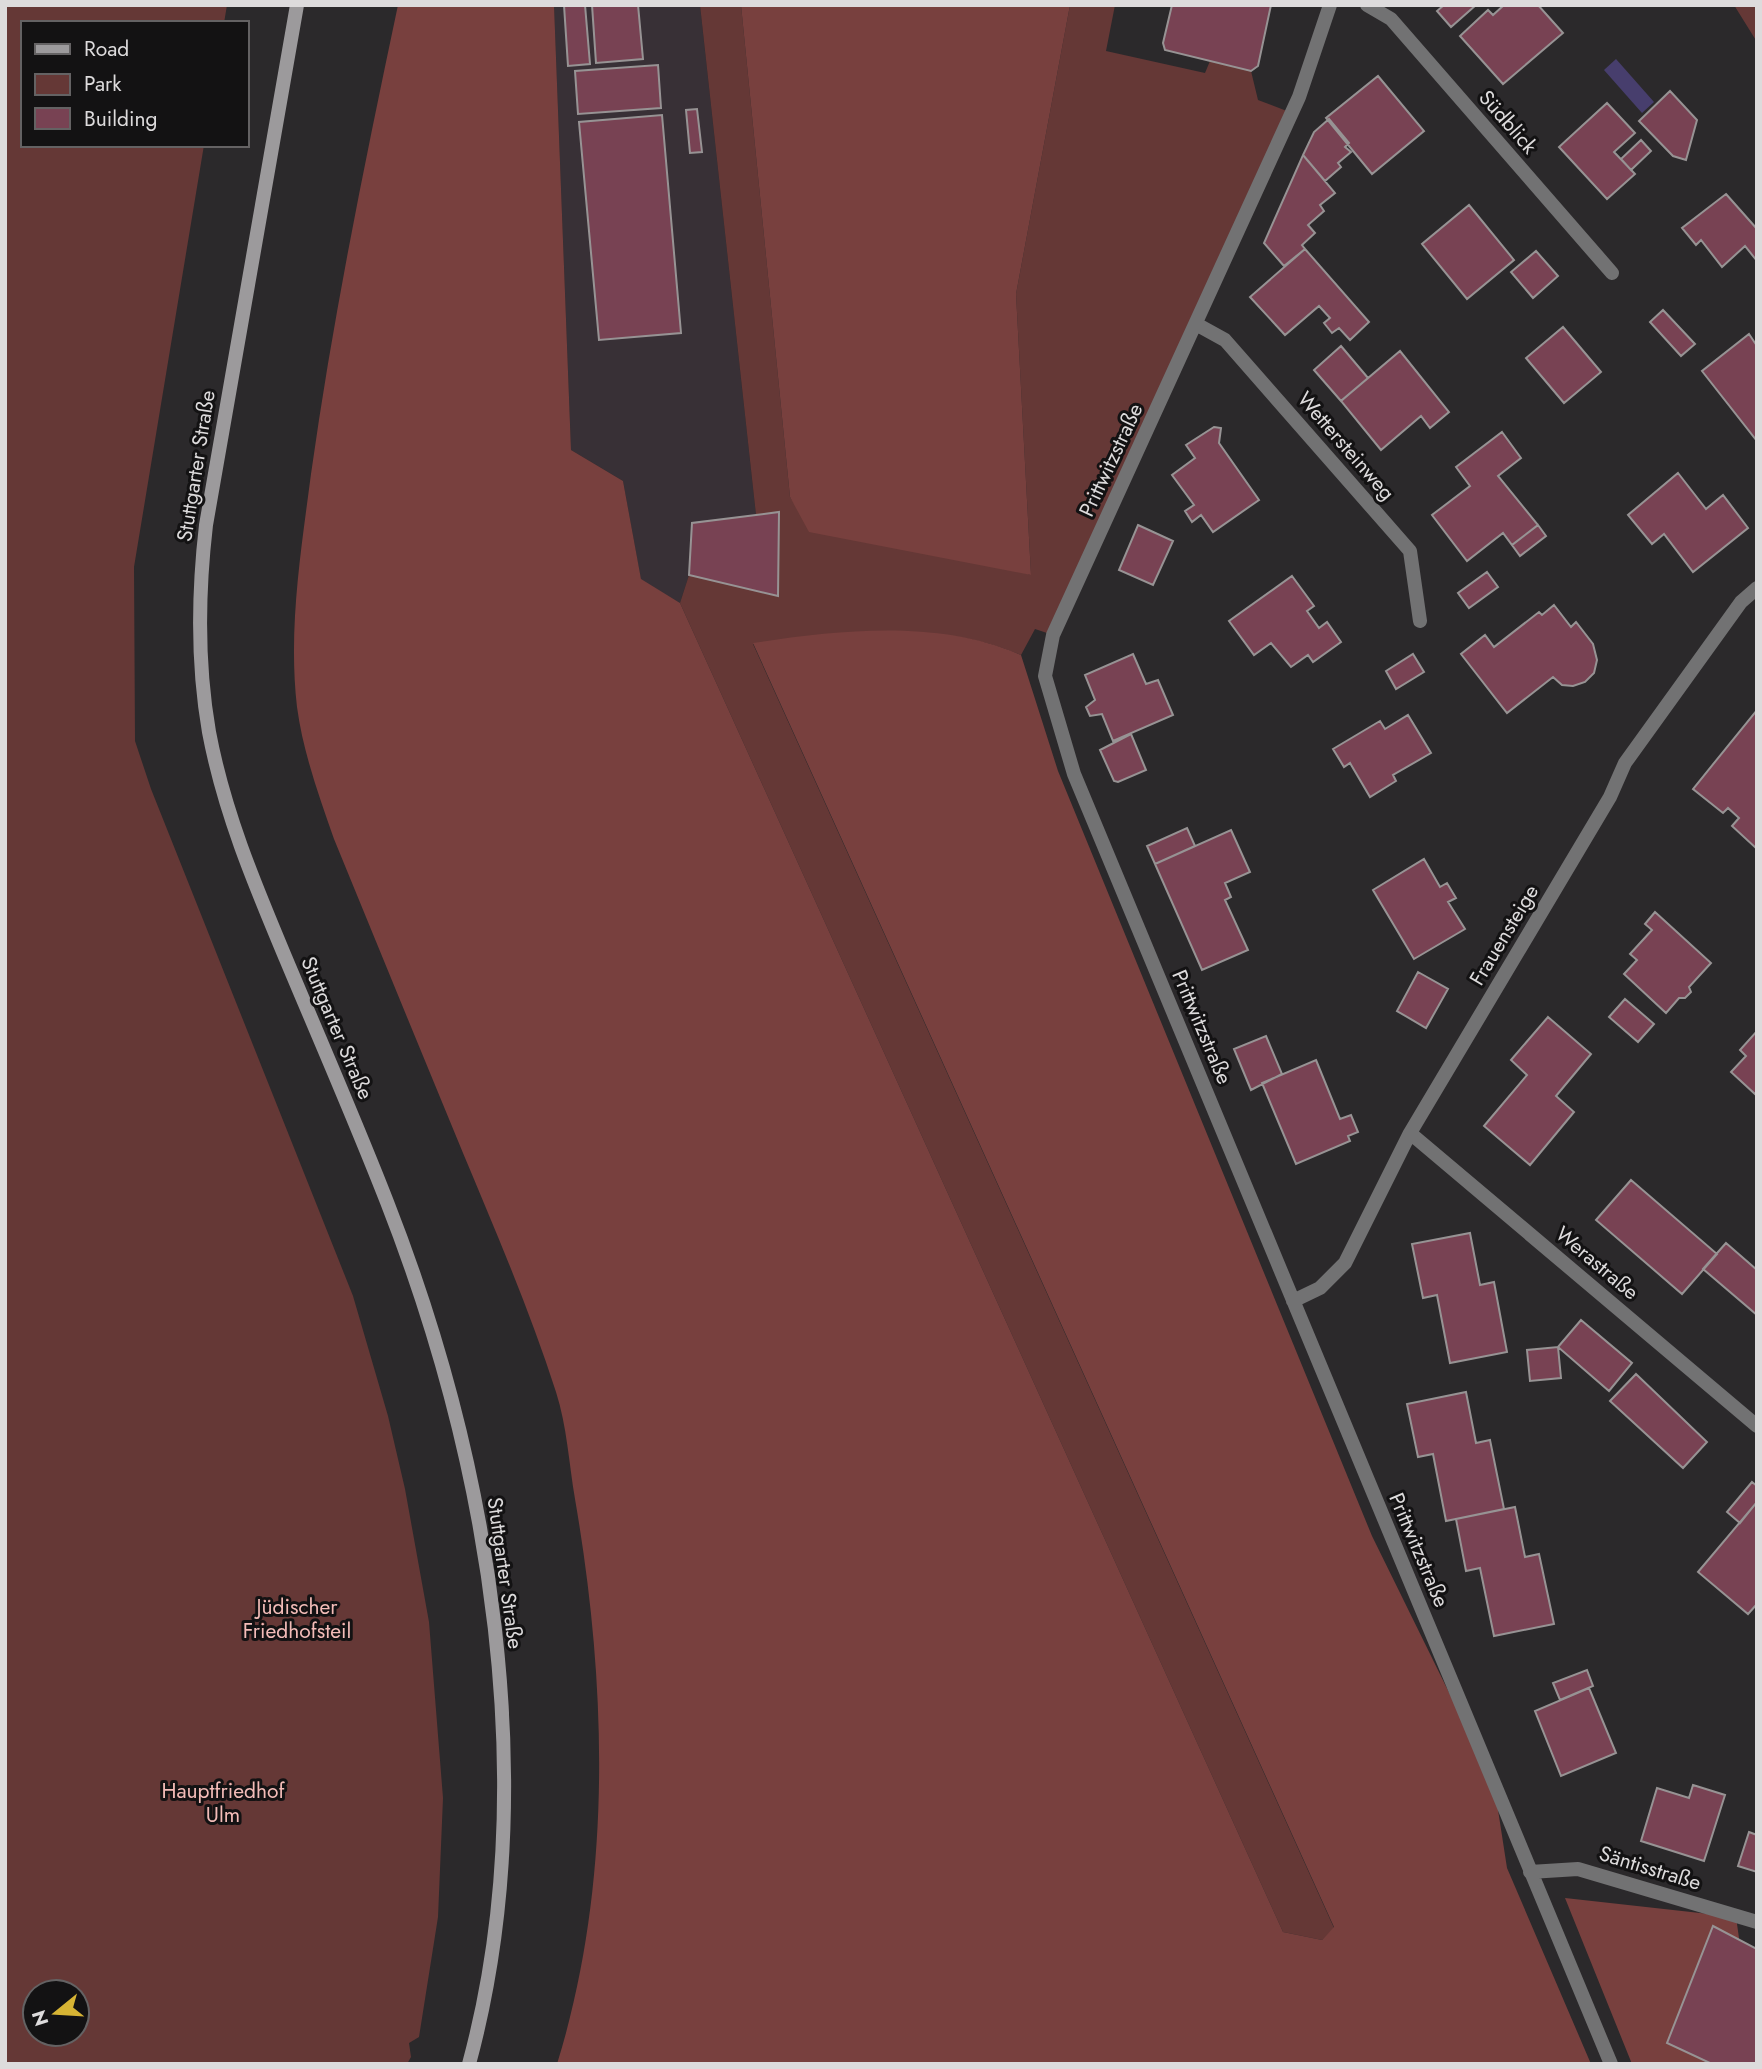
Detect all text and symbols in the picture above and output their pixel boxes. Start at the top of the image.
legend [21,21,248,147]
text: Road [84,34,129,64]
text: Park [84,69,122,99]
street label: Südblick [1472,83,1545,161]
text: Building [84,104,157,134]
street label: Wettersteinweg [1290,385,1402,507]
street label: Stuttgarter Straße [169,388,223,544]
street label: Prittwitzstraße [1072,398,1150,522]
street label: Frauensteige [1462,879,1546,991]
street label: Stuttgarter Straße [293,952,381,1104]
street label: Prittwitzstraße [1164,965,1240,1089]
street label: Werastraße [1549,1219,1645,1307]
street label: Prittwitzstraße [1381,1488,1457,1612]
street label: Stuttgarter Straße [480,1495,531,1651]
park label: Jüdischer Friedhofsteil [243,1592,351,1646]
park label: Hauptfriedhof Ulm [161,1776,286,1830]
street label: Säntisstraße [1595,1838,1705,1898]
north arrow [21,1978,91,2048]
text: N [25,2007,55,2029]

